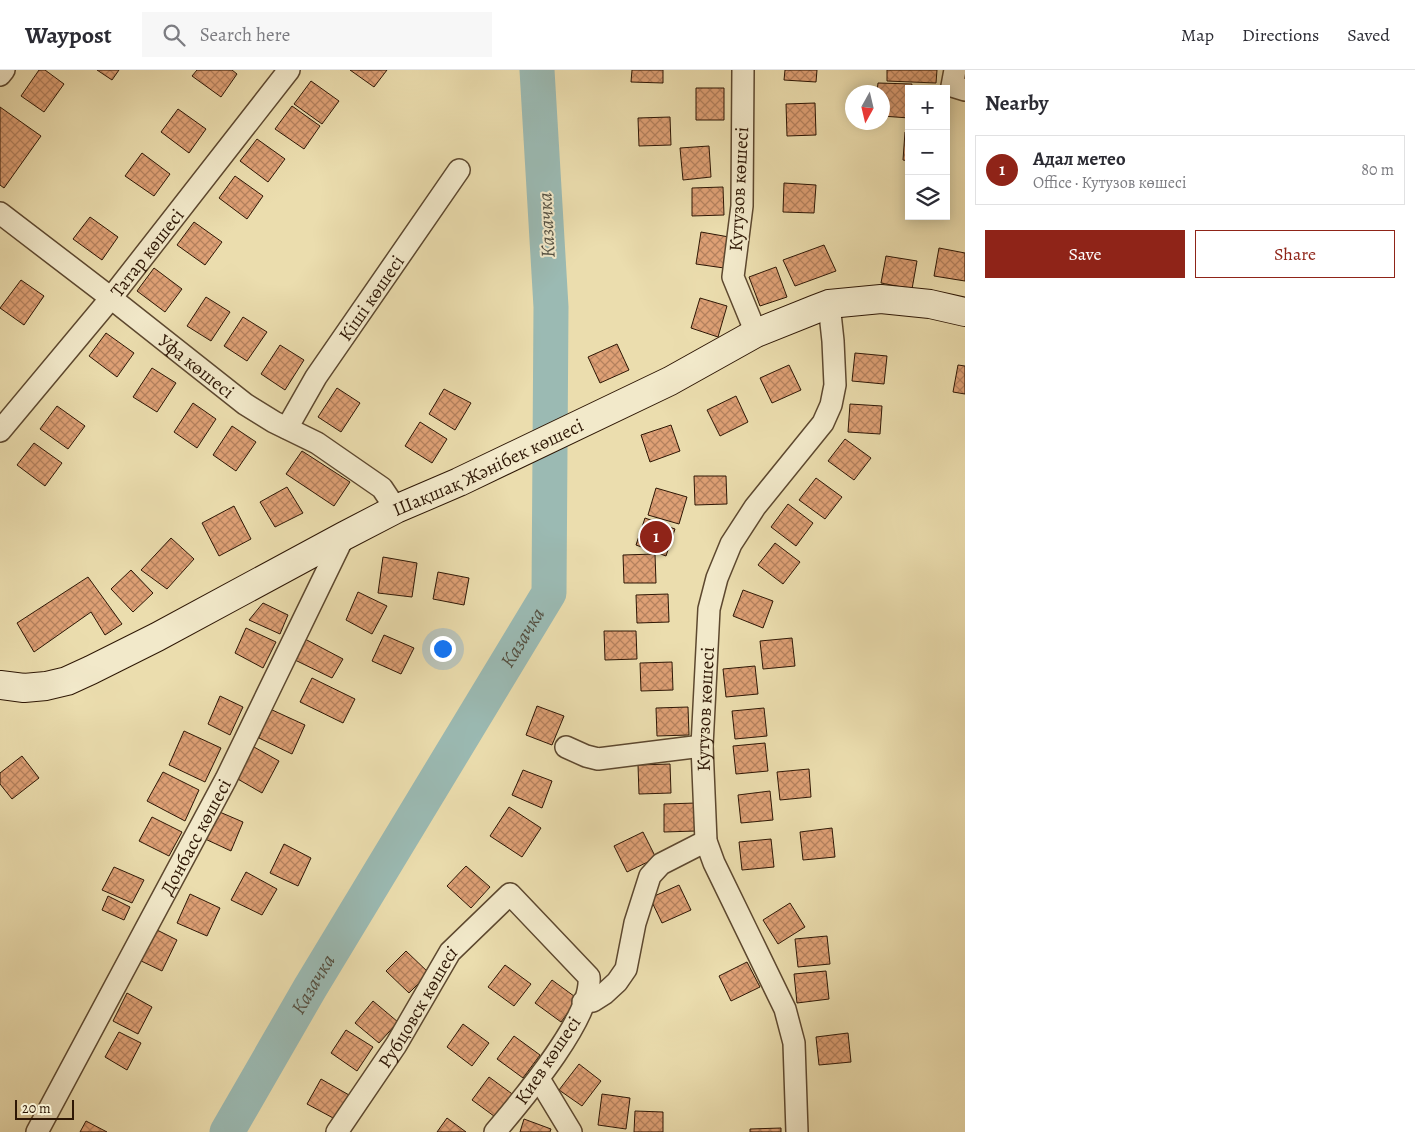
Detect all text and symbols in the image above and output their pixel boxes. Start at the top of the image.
search box [142,12,492,57]
text: Waypost [25,19,112,51]
icon: search [160,21,188,49]
text: Search here [200,22,290,48]
text: Map [1181,23,1214,47]
text: Directions [1242,23,1319,47]
text: Saved [1347,23,1390,47]
north arrow [845,85,890,130]
map controls [905,85,950,220]
button: + [905,85,950,130]
text: Nearby [985,89,1048,117]
street label: Кутузов көшесі [723,126,755,252]
button: − [905,130,950,175]
text: Адал метео [1033,146,1125,172]
text: 1 [999,159,1005,181]
text: 80 m [1361,159,1394,181]
text: Office · Кутузов көшесі [1033,172,1187,194]
button: layers [905,175,950,220]
water label: Казачка [531,192,562,258]
street label: Татар көшесі [104,203,190,303]
button: Save [985,230,1185,278]
button: Share [1195,230,1395,278]
street label: Кіші көшесі [333,250,410,346]
street label: Уфа көшесі [152,328,240,405]
street label: Шақшақ Жәнібек көшесі [389,412,588,523]
pin: 1 [640,518,672,556]
water label: Казачка [494,603,551,673]
your location [430,636,456,662]
street label: Кутузов көшесі [690,646,721,772]
street label: Донбасс көшесі [154,774,238,900]
street label: Рубцовск көшесі [372,940,463,1073]
water label: Казачка [285,949,341,1019]
street label: Киев көшесі [509,1011,587,1110]
scale bar [15,1097,74,1120]
text: 20 m [22,1099,51,1118]

